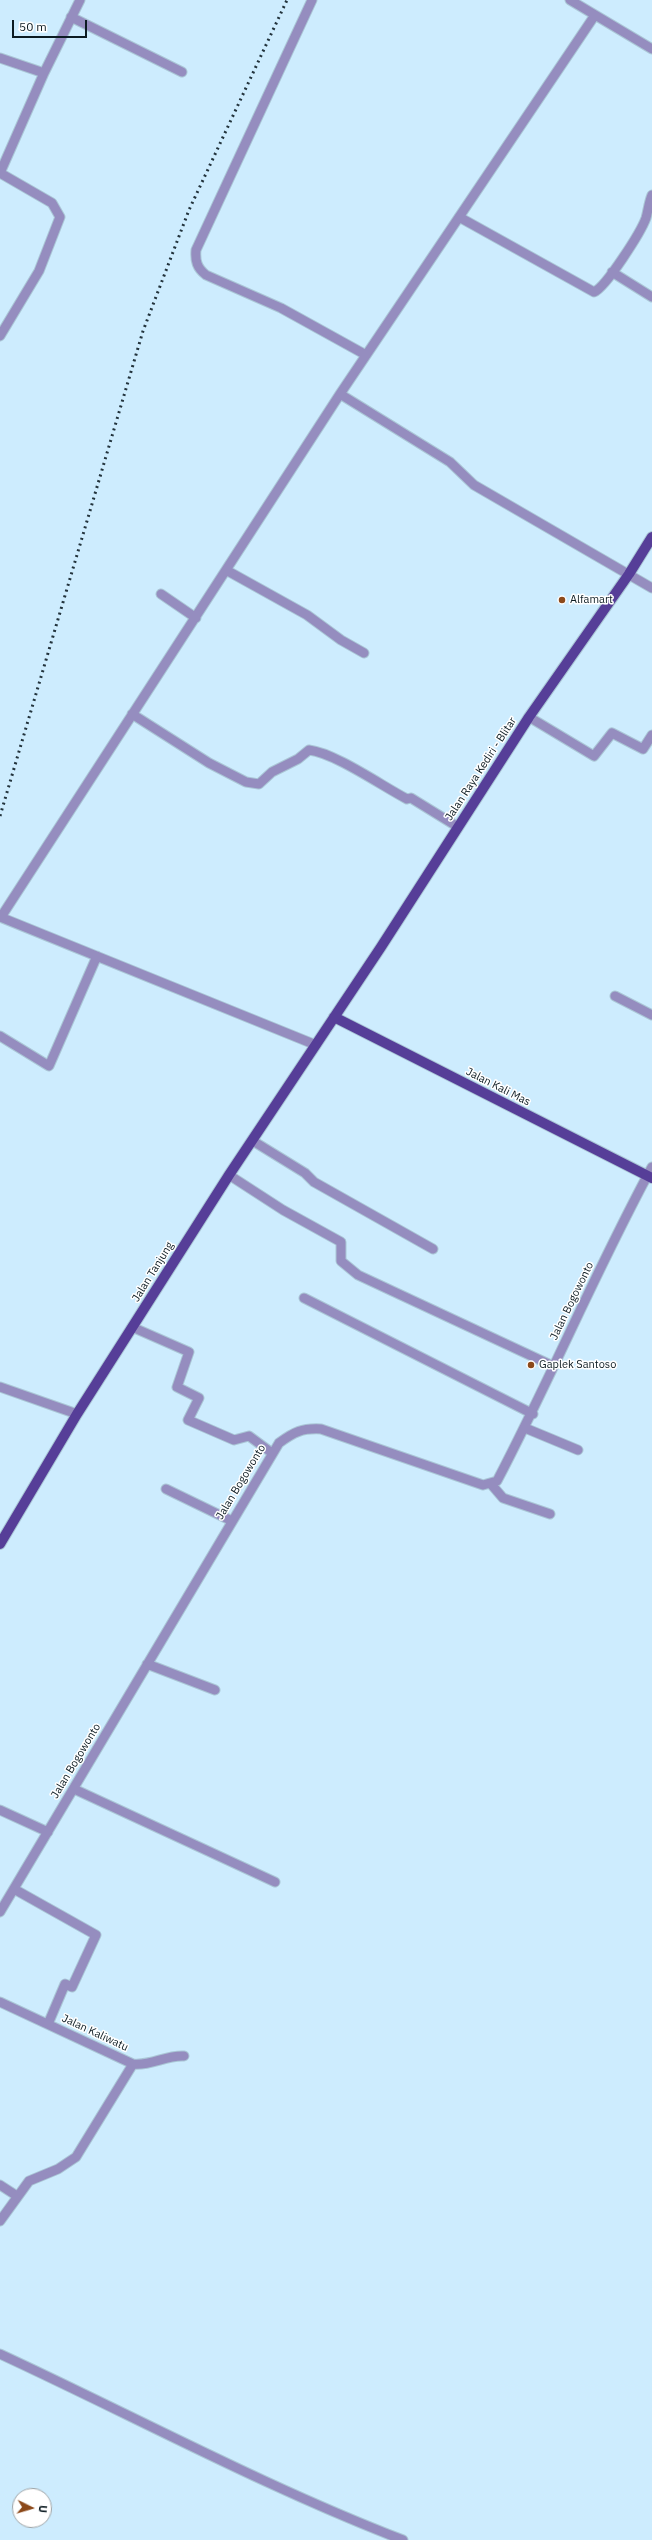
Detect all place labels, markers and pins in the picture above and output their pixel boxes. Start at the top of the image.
place label: Alfamart [570,593,613,607]
marker: Alfamart [557,595,567,605]
place label: Gaplek Santoso [539,1358,616,1372]
marker: Gaplek Santoso [526,1360,536,1370]

